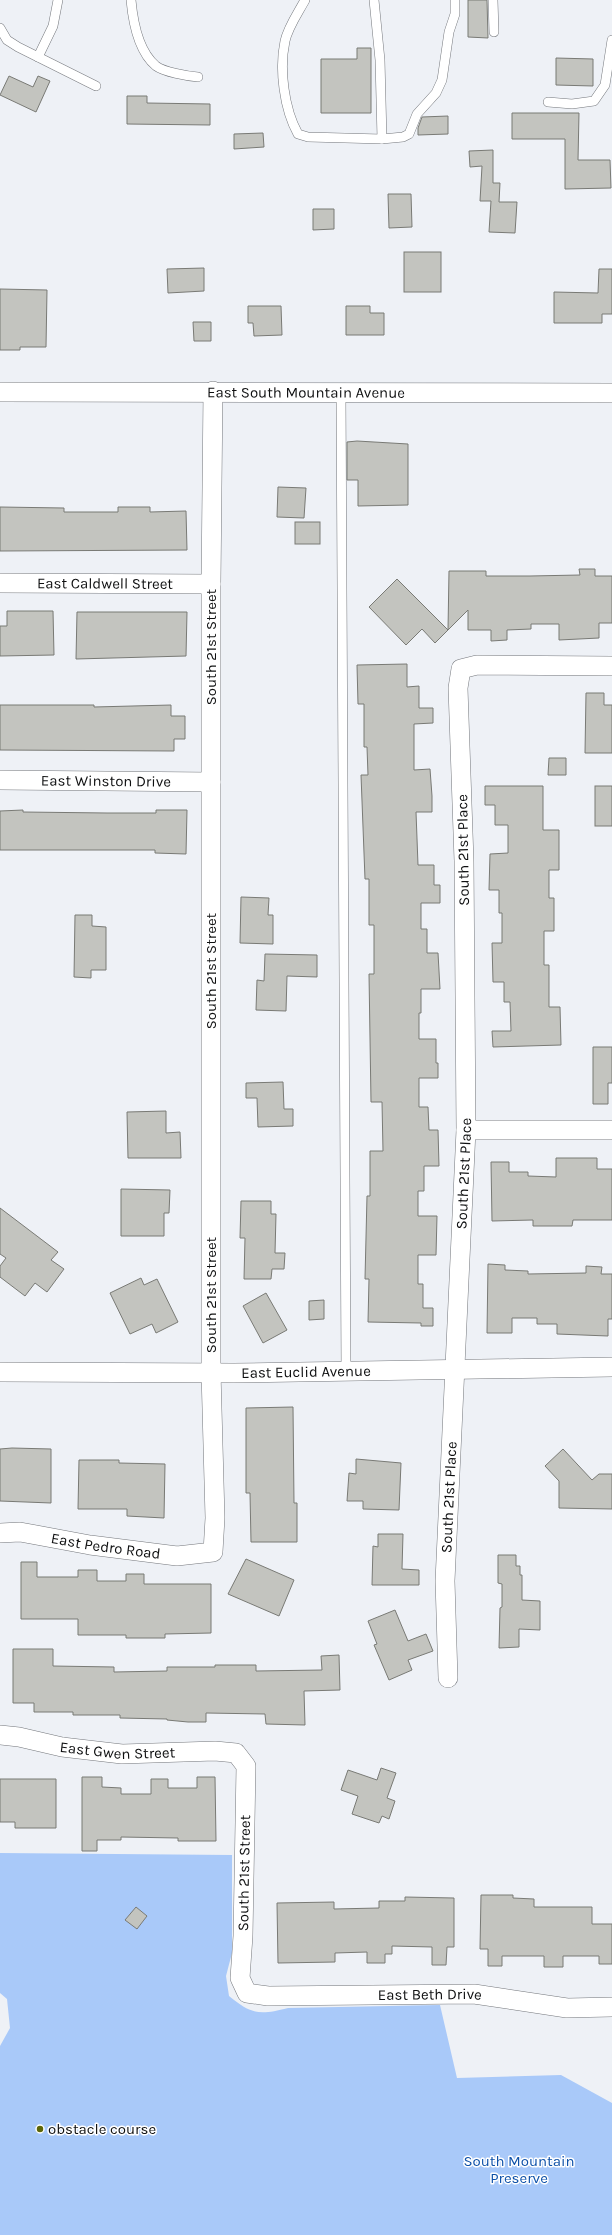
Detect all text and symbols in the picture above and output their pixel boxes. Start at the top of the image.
street label: East South Mountain Avenue [207,383,405,402]
street label: East Caldwell Street [37,574,173,593]
street label: South 21st Street [202,588,220,705]
street label: East Winston Drive [41,771,171,791]
street label: South 21st Place [453,794,473,906]
street label: South 21st Street [202,912,220,1029]
street label: South 21st Place [452,1118,475,1230]
street label: South 21st Street [202,1236,220,1353]
street label: East Euclid Avenue [241,1362,371,1382]
street label: South 21st Place [437,1441,460,1553]
street label: East Pedro Road [50,1529,162,1563]
street label: East Gwen Street [59,1738,176,1763]
street label: South 21st Street [234,1814,254,1931]
street label: East Beth Drive [378,1985,483,2004]
place label: obstacle course [48,2120,156,2138]
marker: obstacle course [35,2124,45,2134]
park label: South Mountain Preserve [463,2152,575,2187]

